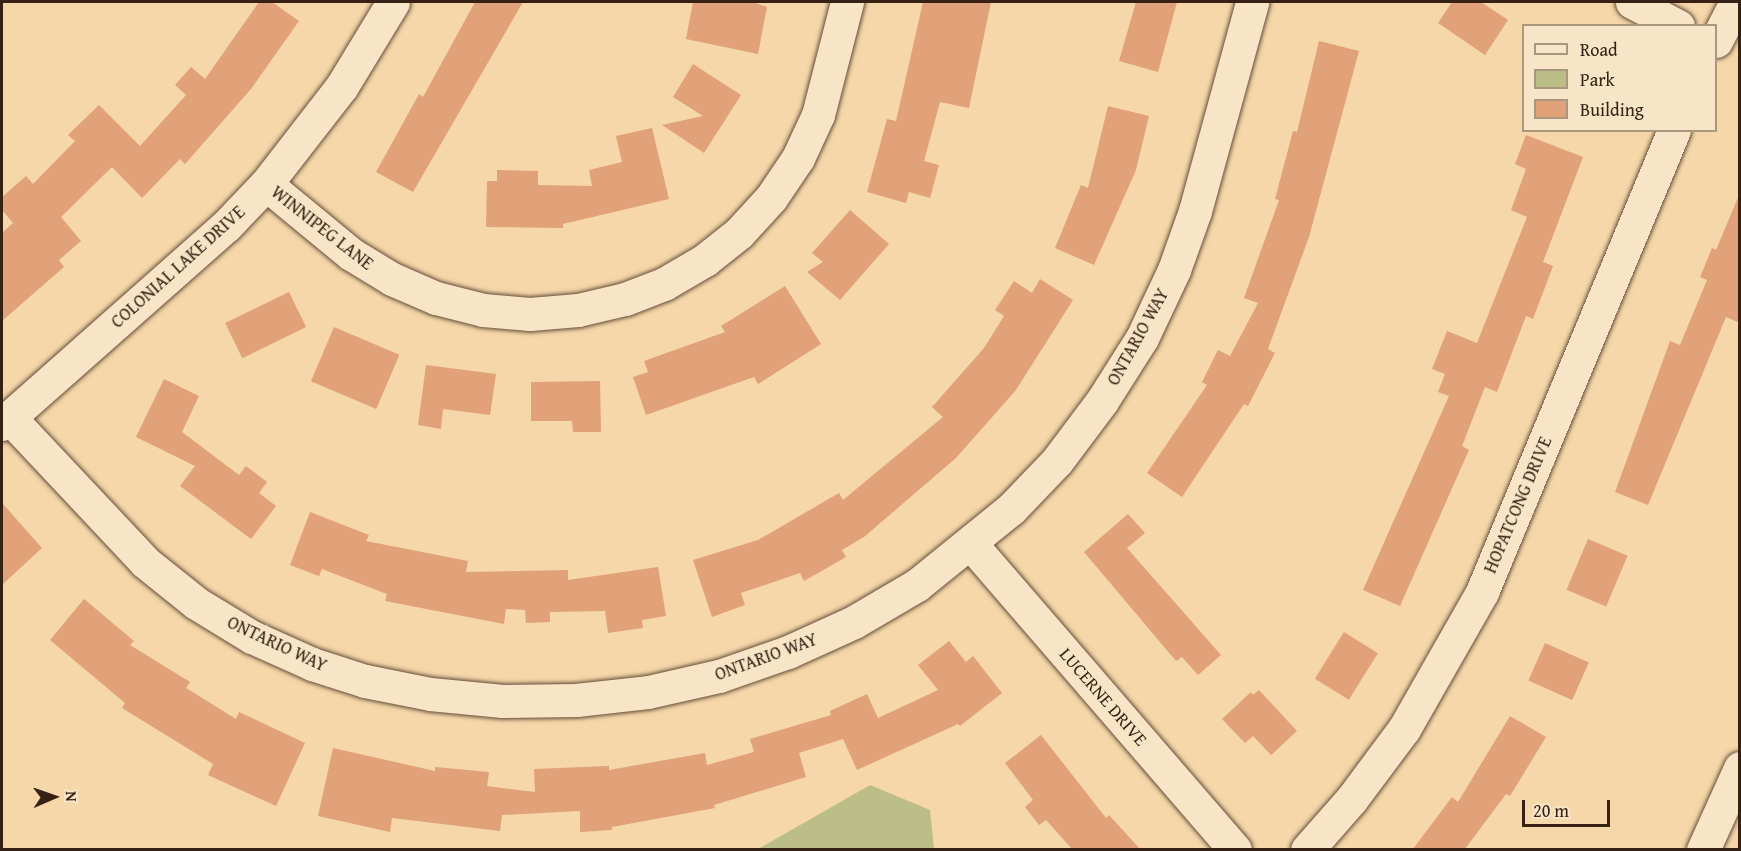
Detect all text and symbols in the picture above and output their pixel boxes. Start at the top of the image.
legend [1522,24,1717,132]
text: Road [1580,36,1618,63]
text: Park [1580,66,1615,93]
text: Building [1580,96,1644,123]
street label: WINNIPEG LANE [267,181,377,275]
street label: COLONIAL LAKE DRIVE [107,201,249,333]
street label: ONTARIO WAY [1103,285,1173,389]
street label: HOPATCONG DRIVE [1479,433,1557,577]
street label: ONTARIO WAY [224,612,330,676]
street label: ONTARIO WAY [712,628,820,686]
street label: LUCERNE DRIVE [1055,644,1151,750]
north arrow [24,767,84,827]
scale bar [1525,788,1614,826]
text: N [60,791,84,802]
text: 20 m [1533,797,1569,824]

